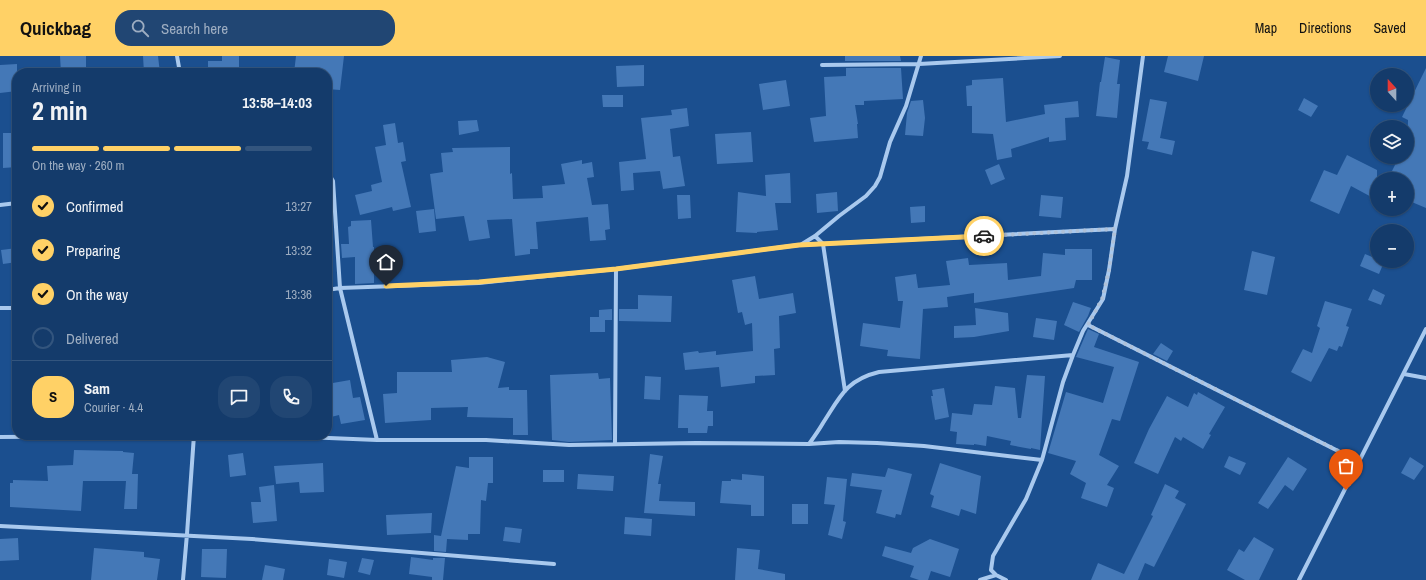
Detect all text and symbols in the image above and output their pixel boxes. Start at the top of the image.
search box [115,10,395,46]
text: Quickbag [20,15,91,41]
icon: search [129,17,151,39]
text: Search here [161,18,228,39]
text: Map [1255,19,1277,37]
text: Directions [1299,19,1351,37]
text: Saved [1373,19,1406,37]
north arrow [1370,68,1414,112]
map controls [1370,68,1414,268]
text: Arriving in [32,79,81,96]
text: 13:58–14:03 [242,92,312,113]
text: 2 min [32,93,88,128]
button: layers [1370,120,1414,164]
text: On the way · 260 m [32,157,124,174]
button: + [1370,172,1414,216]
icon: check [32,195,54,217]
text: Confirmed [66,196,123,217]
text: 13:27 [285,198,312,215]
courier [964,216,1004,256]
button: − [1370,224,1414,268]
icon: car [973,225,995,247]
icon: check [32,239,54,261]
text: Preparing [66,240,120,261]
text: 13:32 [285,242,312,259]
pin [369,245,403,286]
icon: home [375,251,397,273]
icon: check [32,283,54,305]
text: On the way [66,284,128,305]
text: 13:36 [285,286,312,303]
text: Delivered [66,328,119,349]
button: chat [218,376,260,418]
button: phone [270,376,312,418]
text: Sam [84,378,110,399]
text: S [49,386,57,407]
text: Courier · 4.4 [84,399,143,416]
pin [1329,449,1363,490]
icon: bag [1335,455,1357,477]

